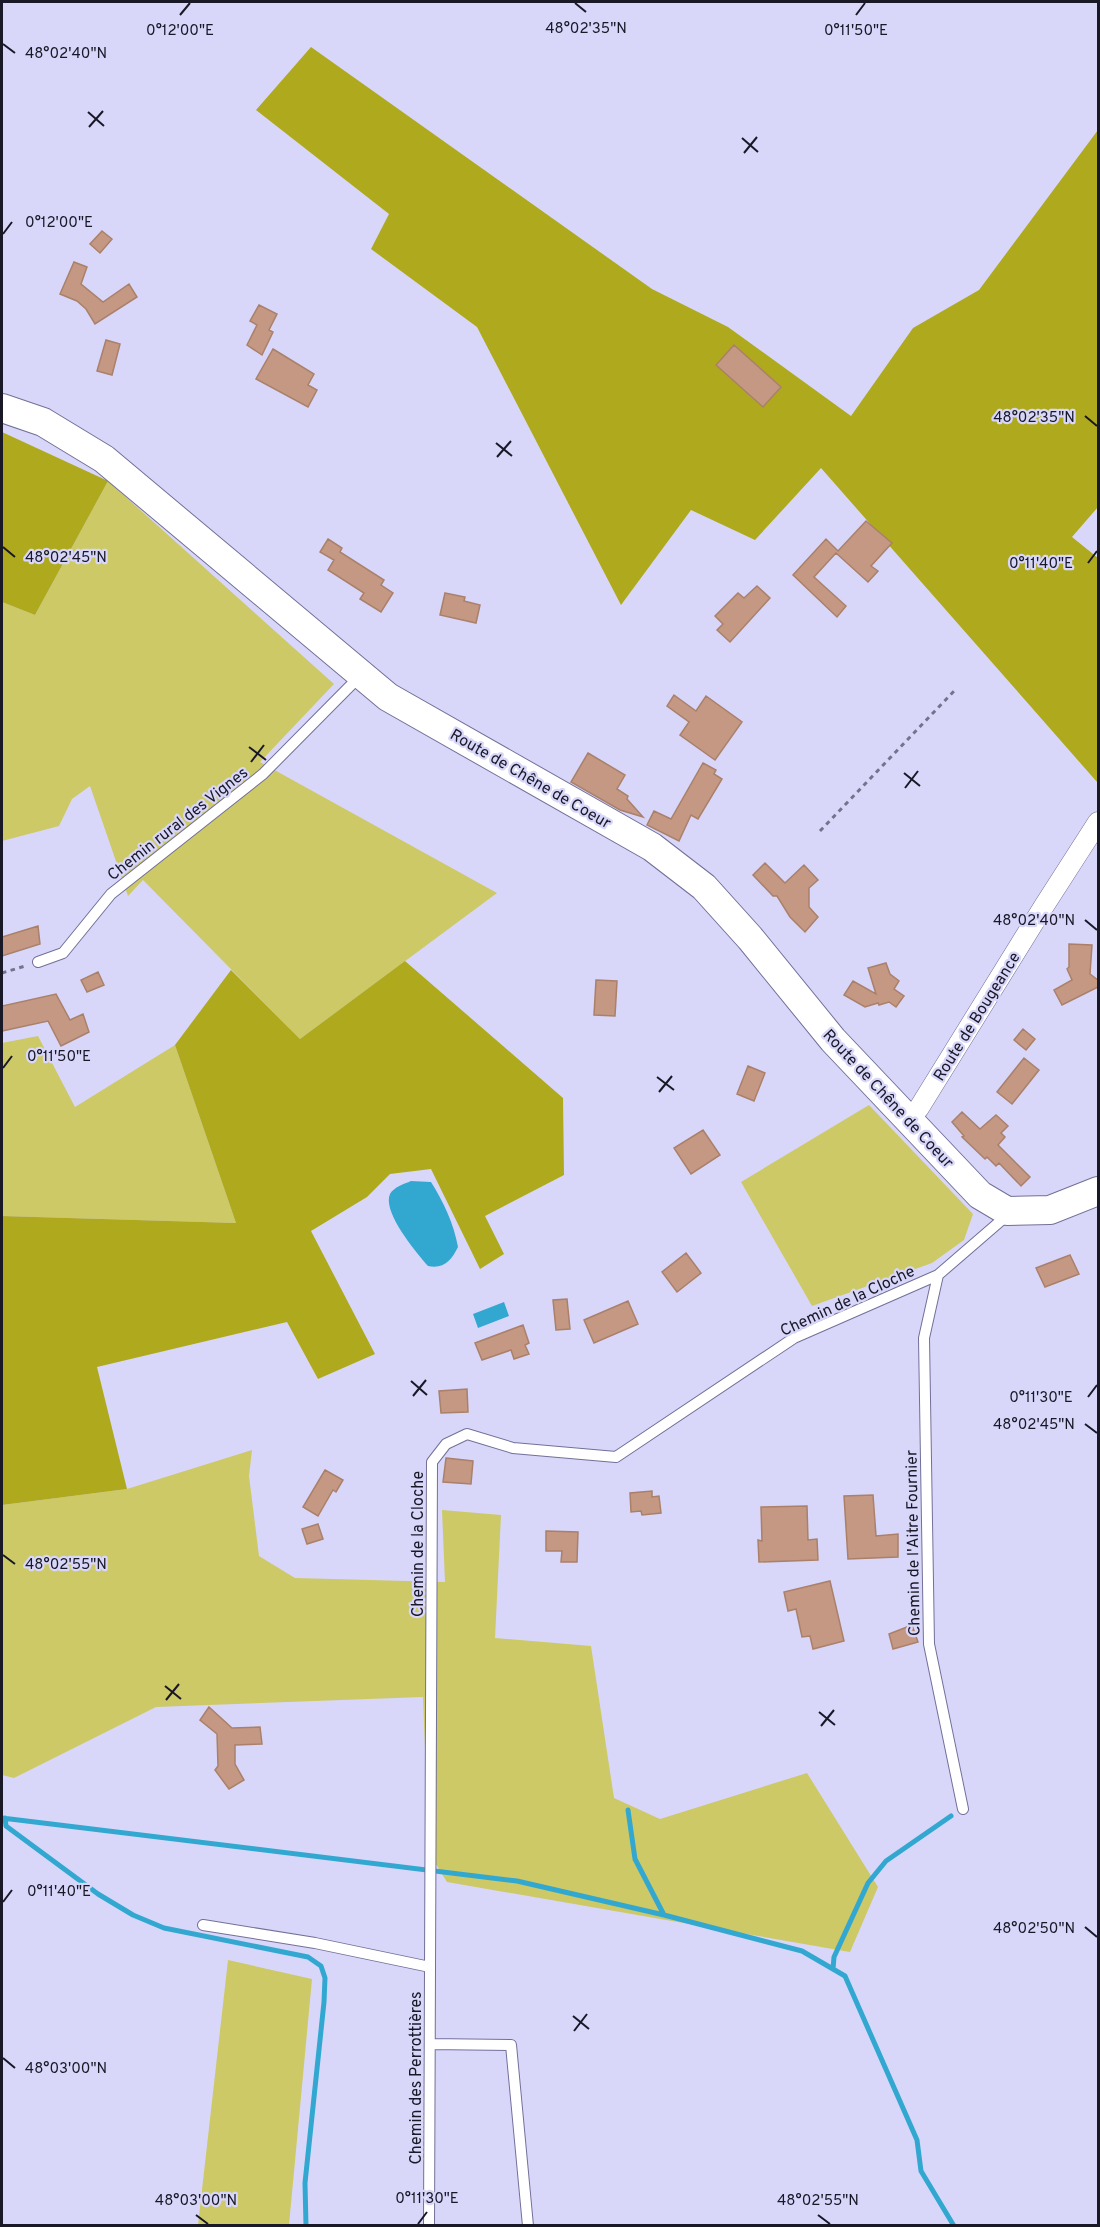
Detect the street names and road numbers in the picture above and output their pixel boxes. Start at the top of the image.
street label: Route de Chêne de Coeur [446,725,614,834]
street label: Chemin rural des Vignes [104,763,253,886]
street label: Route de Bougeance [930,949,1025,1085]
street label: Route de Chêne de Coeur [818,1026,957,1173]
street label: Chemin de la Cloche [777,1262,918,1342]
street label: Chemin de l'Aitre Fournier [902,1450,926,1636]
street label: Chemin de la Cloche [409,1471,429,1617]
street label: Chemin des Perrottières [407,1991,427,2165]

